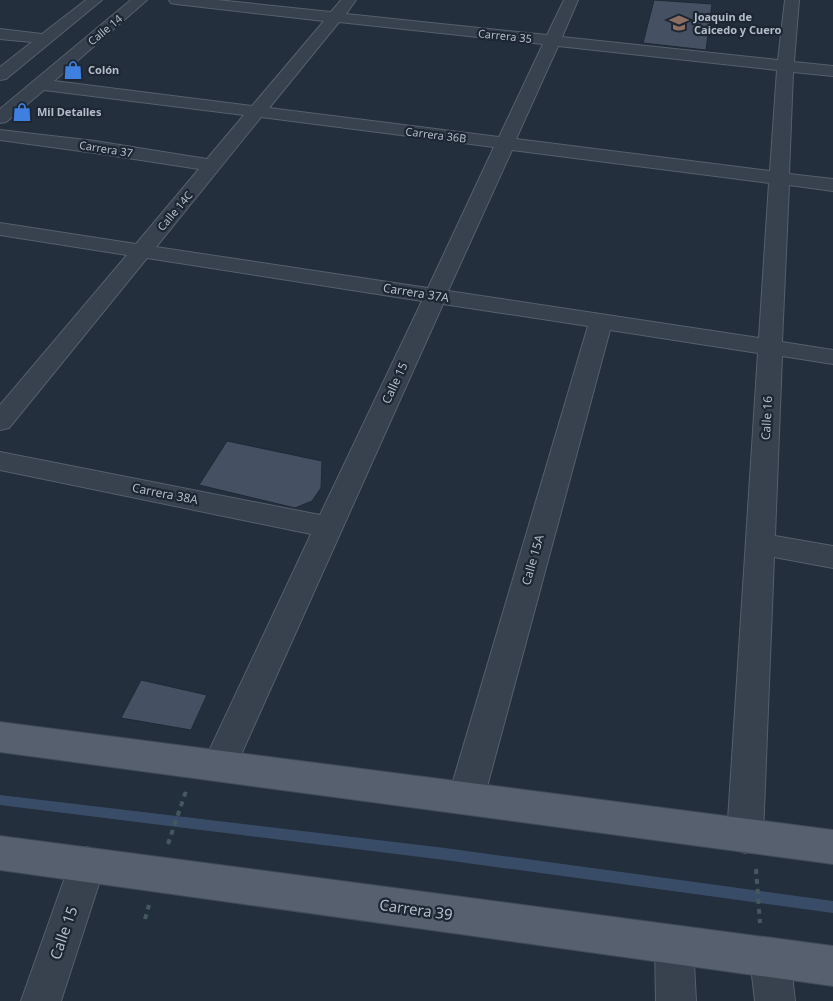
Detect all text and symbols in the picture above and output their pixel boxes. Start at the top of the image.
place label: Joaquin de Caicedo y Cuero [693,9,781,37]
street label: Calle 14 [84,10,126,48]
school or university icon: Joaquin de Caicedo y Cuero [668,12,690,34]
street label: Carrera 35 [477,25,533,46]
shop icon: Colón [62,59,84,81]
place label: Colón [88,62,119,77]
shop icon: Mil Detalles [11,101,33,123]
place label: Mil Detalles [37,104,102,119]
street label: Carrera 36B [405,123,467,146]
street label: Carrera 37 [78,137,134,160]
street label: Calle 14C [154,188,196,234]
street label: Carrera 37A [382,279,451,306]
street label: Calle 15 [378,359,412,406]
street label: Calle 16 [757,395,776,440]
street label: Carrera 38A [131,479,200,508]
street label: Calle 15A [517,532,548,587]
street label: Carrera 39 [378,894,454,924]
street label: Calle 15 [45,903,81,962]

